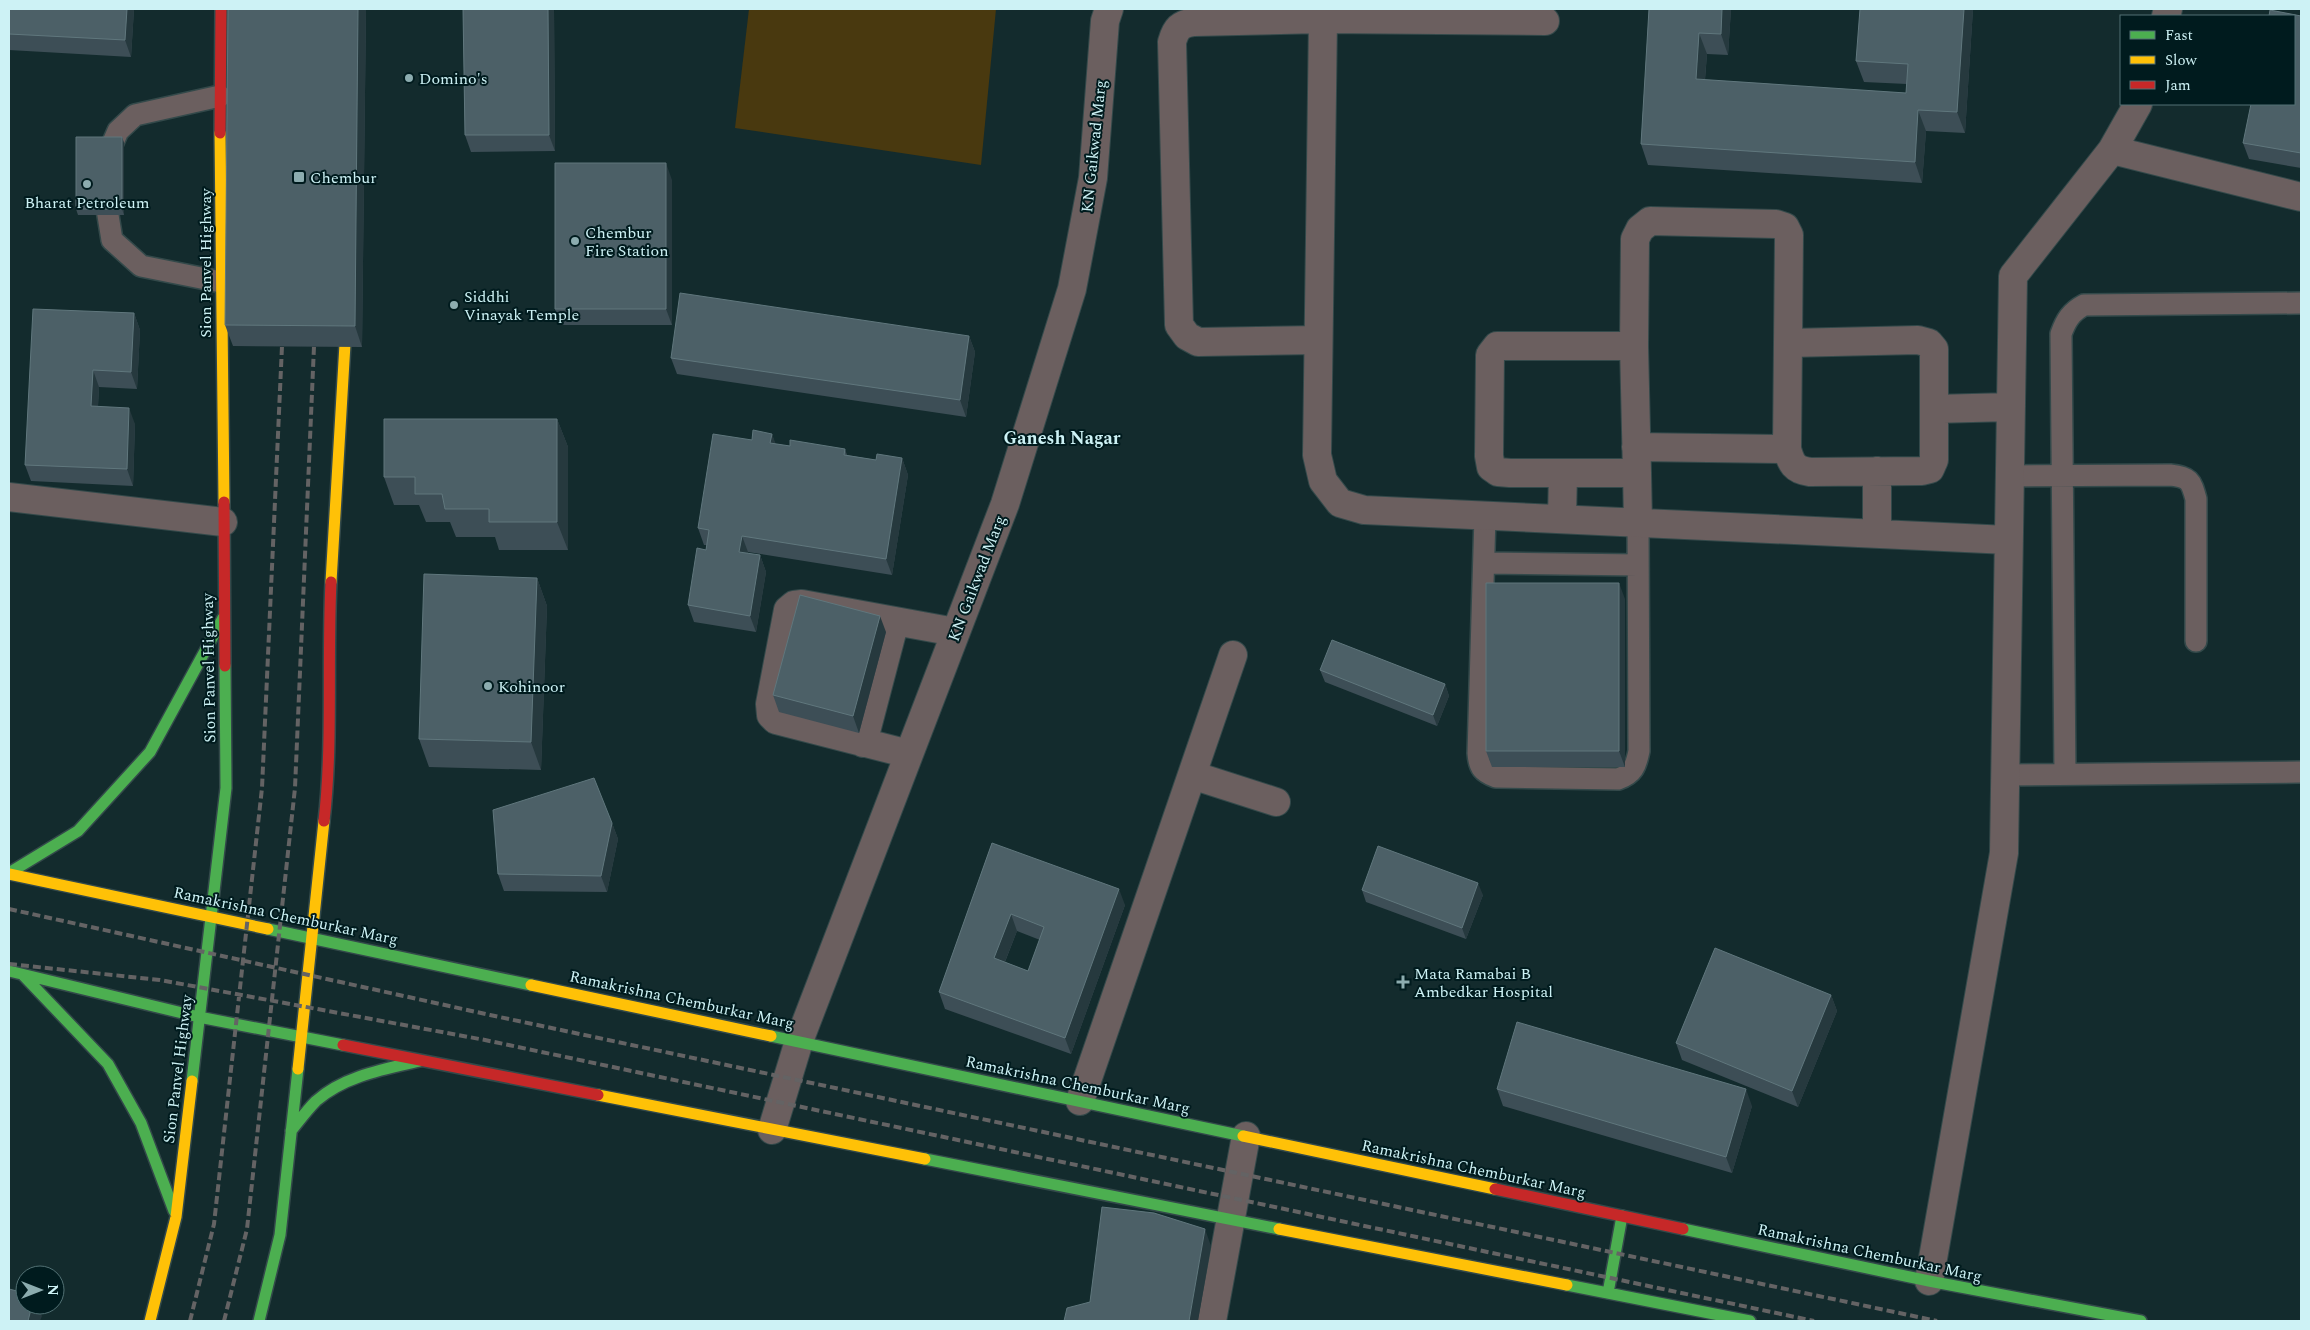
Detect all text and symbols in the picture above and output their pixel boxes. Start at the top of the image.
legend [2120,15,2295,105]
text: Fast [2165,24,2193,47]
text: Slow [2165,49,2197,72]
place label: Domino's [419,67,488,91]
marker: Domino's [403,72,415,84]
text: Jam [2165,74,2191,97]
street label: KN Gaikwad Marg [1075,79,1113,214]
place label: Chembur [310,166,377,190]
marker: Chembur [292,170,306,184]
marker: Bharat Petroleum [81,178,93,190]
street label: Sion Panvel Highway [194,187,218,338]
place label: Bharat Petroleum [24,191,150,215]
place label: Chembur Fire Station [585,221,669,263]
marker: Chembur Fire Station [569,235,581,247]
place label: Siddhi Vinayak Temple [464,285,579,327]
marker: Siddhi Vinayak Temple [448,299,460,311]
district label: Ganesh Nagar [1004,425,1121,452]
street label: KN Gaikwad Marg [942,512,1012,645]
street label: Sion Panvel Highway [196,592,222,743]
place label: Kohinoor [498,675,565,699]
marker: Kohinoor [482,680,494,692]
street label: Ramakrishna Chemburkar Marg [171,880,400,952]
place label: Mata Ramabai B Ambedkar Hospital [1414,962,1553,1004]
street label: Ramakrishna Chemburkar Marg [567,964,796,1036]
marker: Mata Ramabai B Ambedkar Hospital [1396,975,1410,989]
street label: Sion Panvel Highway [157,992,199,1145]
street label: Ramakrishna Chemburkar Marg [963,1049,1192,1121]
street label: Ramakrishna Chemburkar Marg [1359,1133,1588,1205]
street label: Ramakrishna Chemburkar Marg [1755,1217,1984,1289]
north arrow [15,1265,65,1315]
text: N [42,1284,63,1296]

